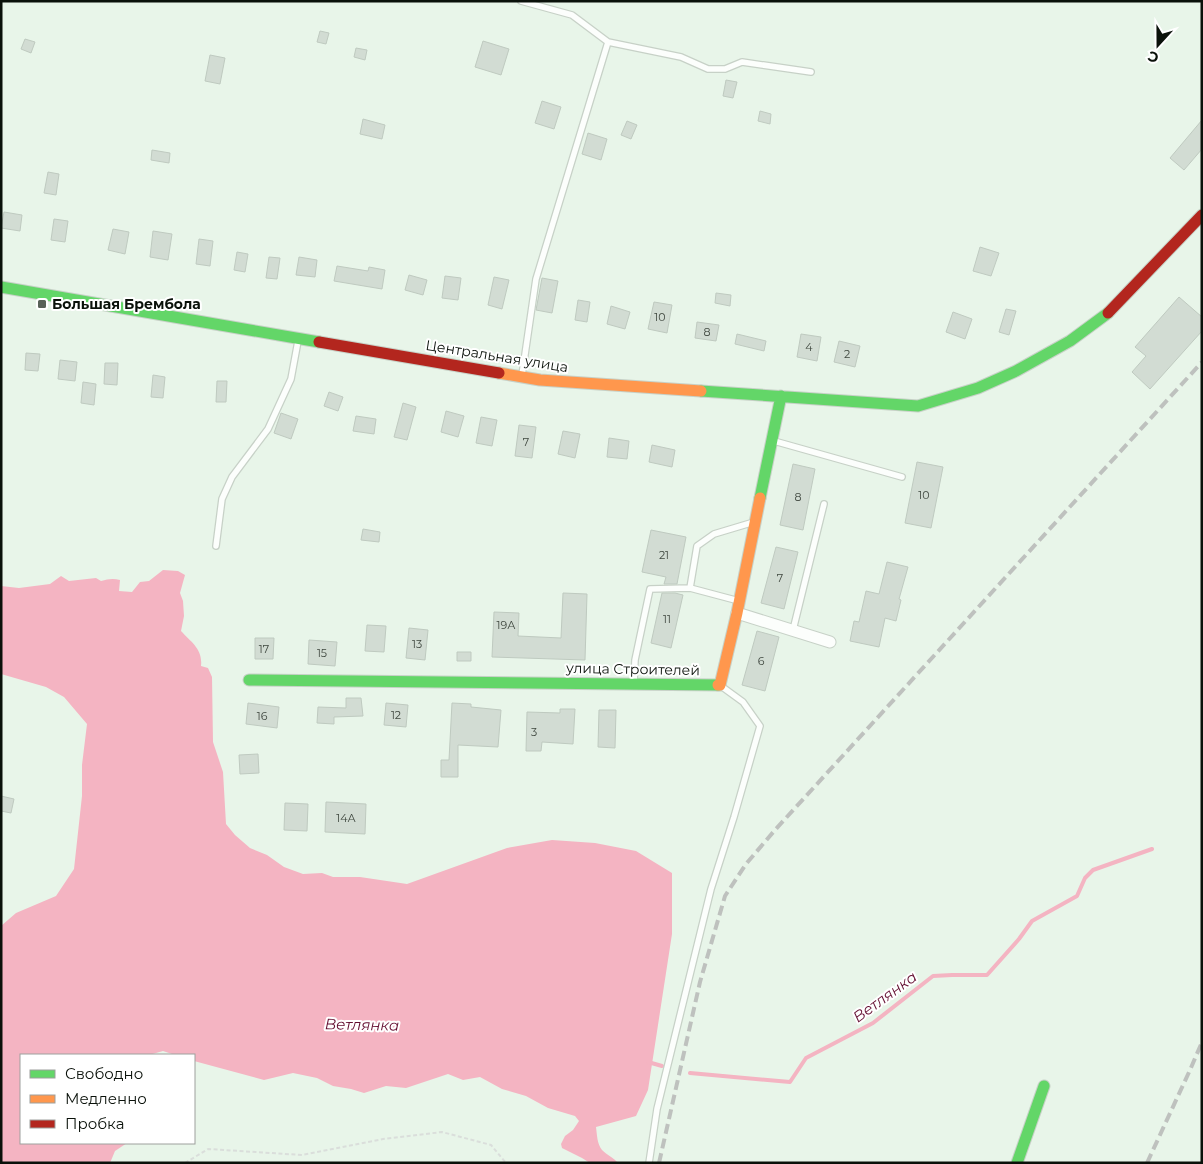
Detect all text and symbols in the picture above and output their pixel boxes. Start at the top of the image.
north arrow [1133,20,1183,70]
text: С [1145,47,1161,67]
place label: Большая Брембола [52,295,201,313]
marker: Большая Брембола [36,298,48,310]
house number: 10 [654,310,666,324]
house number: 8 [703,325,711,339]
street label: Центральная улица [424,336,570,376]
house number: 4 [805,340,813,354]
house number: 2 [844,347,850,361]
house number: 7 [523,435,529,449]
house number: 10 [918,488,930,502]
house number: 8 [794,490,802,504]
house number: 21 [659,548,669,562]
house number: 7 [777,571,783,585]
house number: 11 [663,612,671,626]
house number: 19А [497,618,516,632]
house number: 13 [412,637,422,651]
house number: 17 [259,642,269,656]
house number: 15 [317,646,327,660]
house number: 6 [758,654,765,668]
street label: улица Строителей [565,659,700,679]
house number: 12 [391,708,401,722]
house number: 16 [257,709,268,723]
house number: 3 [531,725,537,739]
house number: 14А [336,811,357,825]
water label: Ветлянка [849,967,920,1026]
water label: Ветлянка [325,1014,399,1035]
legend [20,1054,195,1144]
text: Свободно [65,1064,143,1083]
text: Медленно [65,1089,147,1108]
text: Пробка [65,1114,124,1133]

